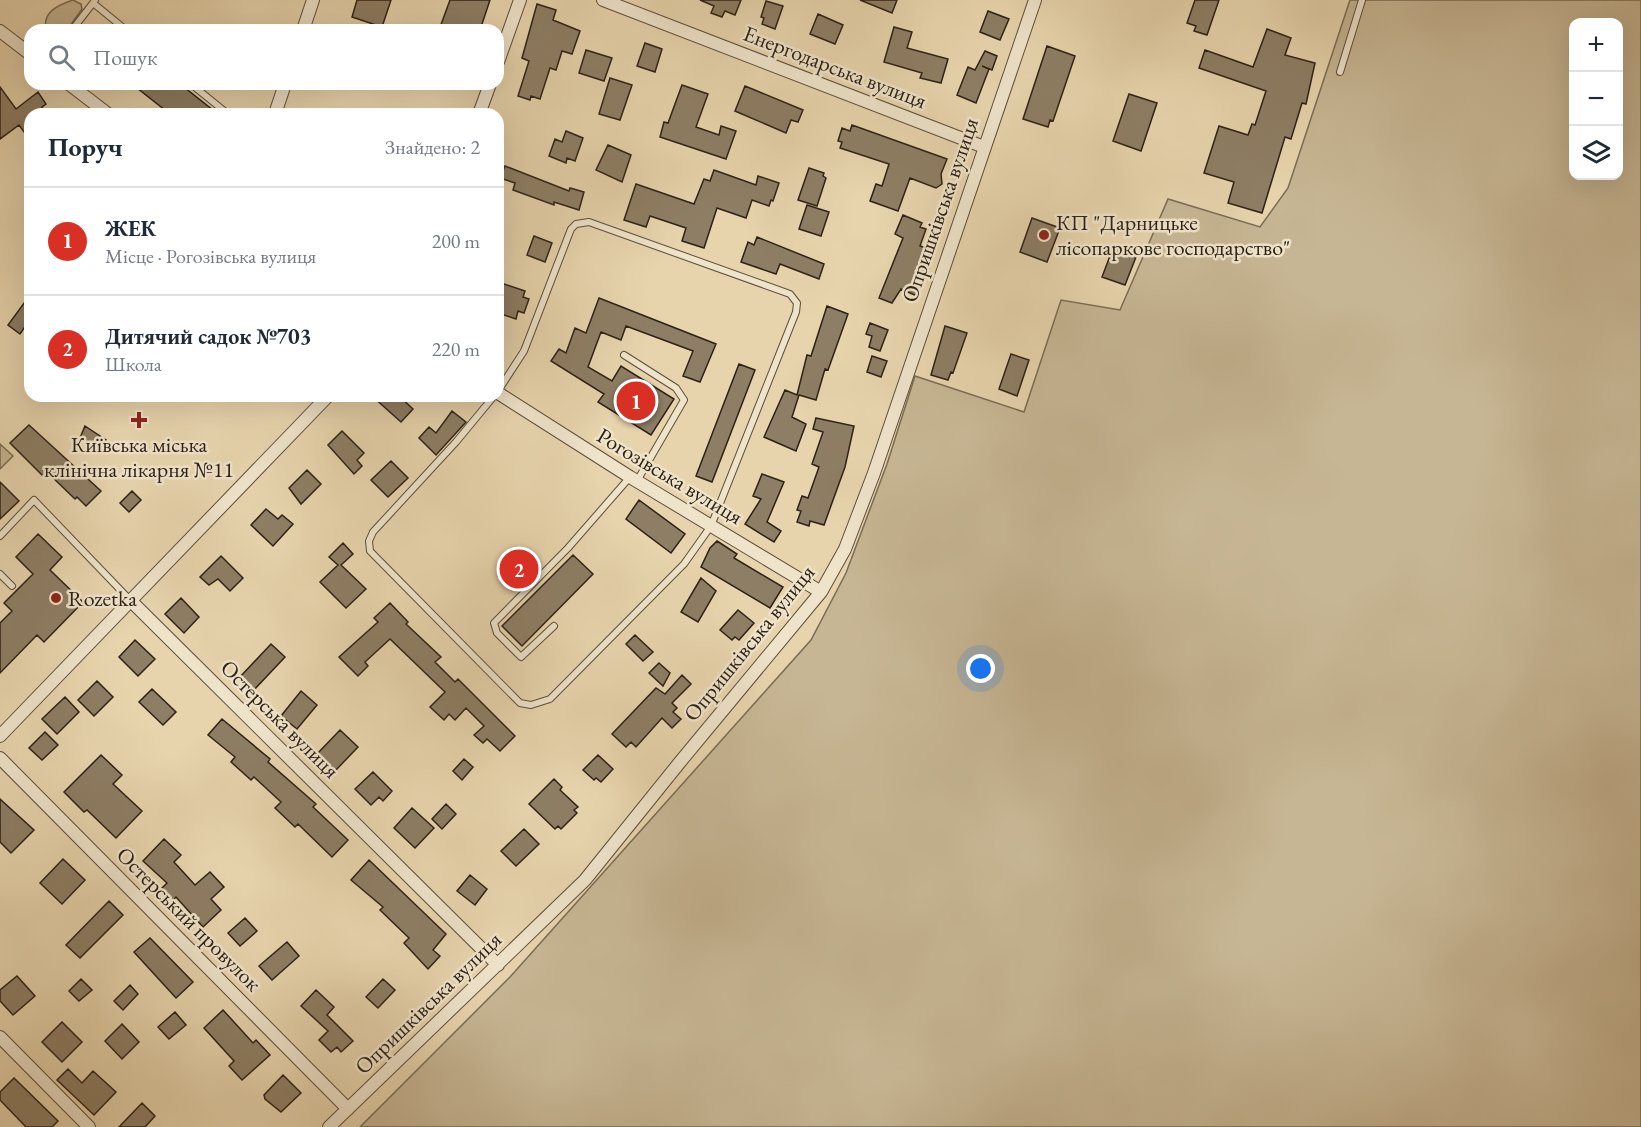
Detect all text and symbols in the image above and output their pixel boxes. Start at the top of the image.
map controls [1569,18,1623,180]
button: + [1569,18,1623,72]
street label: Енергодарська вулиця [739,19,931,115]
search box [24,24,504,90]
icon: search [45,41,78,74]
text: Пошук [93,43,157,72]
button: − [1569,72,1623,126]
street label: Опришківська вулиця [895,114,985,306]
button: layers [1569,126,1623,180]
text: Поруч [48,130,123,164]
text: Знайдено: 2 [385,134,480,160]
place label: КП "Дарницьке лісопаркове господарство" [1056,208,1290,262]
text: ЖЕК [105,214,156,243]
text: 1 [62,228,73,254]
text: 200 m [432,228,480,254]
marker: КП "Дарницьке лісопаркове господарство" [1037,228,1051,242]
text: Місце · Рогозівська вулиця [105,243,316,269]
text: Дитячий садок №703 [105,322,311,351]
text: 2 [62,336,73,362]
text: 220 m [432,336,480,362]
text: Школа [105,351,162,377]
pin: 1 [616,378,656,424]
marker: Київська міська клінічна лікарня №11 [130,411,148,429]
street label: Рогозівська вулиця [592,421,748,531]
place label: Київська міська клінічна лікарня №11 [44,430,234,484]
pin: 2 [500,546,538,592]
street label: Опришківська вулиця [677,559,821,727]
place label: Rozetka [68,584,137,613]
marker: Rozetka [49,591,63,605]
street label: Остерська вулиця [214,653,346,785]
your location [966,654,995,683]
street label: Остерський провулок [110,840,268,998]
street label: Опришківська вулиця [348,925,508,1081]

